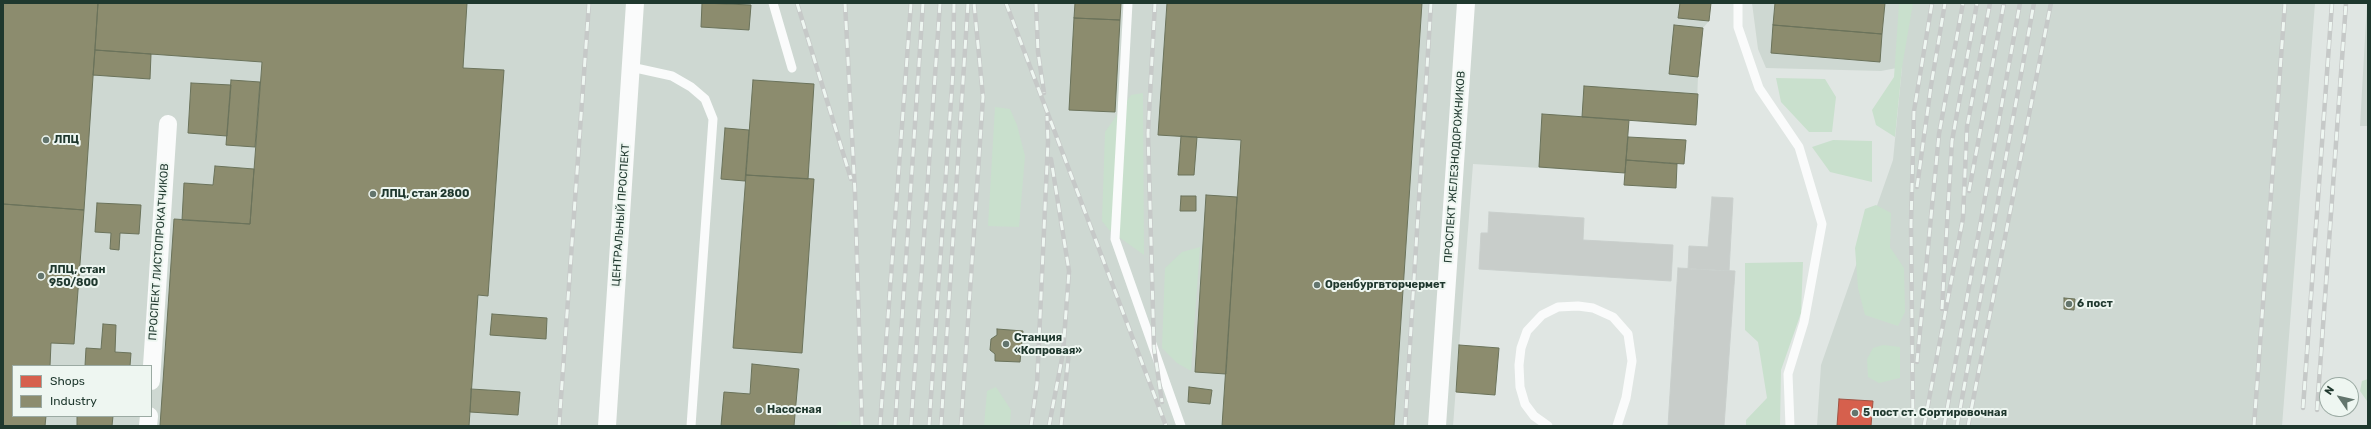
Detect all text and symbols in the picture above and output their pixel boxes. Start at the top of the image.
street label: ПРОСПЕКТ ЖЕЛЕЗНОДОРОЖНИКОВ [1442,71,1468,263]
place label: ЛПЦ [54,133,79,147]
marker: ЛПЦ [41,135,51,145]
street label: ЦЕНТРАЛЬНЫЙ ПРОСПЕКТ [609,143,633,287]
street label: ПРОСПЕКТ ЛИСТОПРОКАТЧИКОВ [146,163,172,341]
place label: ЛПЦ, стан 2800 [381,187,469,201]
marker: ЛПЦ, стан 2800 [368,189,378,199]
place label: ЛПЦ, стан 950/800 [49,263,106,289]
marker: ЛПЦ, стан 950/800 [36,271,46,281]
place label: Оренбургвторчермет [1325,278,1446,292]
marker: Оренбургвторчермет [1312,280,1322,290]
place label: 6 пост [2077,297,2113,311]
marker: 6 пост [2064,299,2074,309]
place label: Станция «Копровая» [1014,331,1082,357]
marker: Станция «Копровая» [1001,339,1011,349]
legend [12,365,152,417]
text: Shops [50,374,85,388]
north arrow [2319,377,2359,417]
text: N [2322,384,2337,397]
text: Industry [50,394,97,408]
place label: Насосная [767,403,822,417]
marker: Насосная [754,405,764,415]
place label: 5 пост ст. Сортировочная [1863,406,2007,420]
marker: 5 пост ст. Сортировочная [1850,408,1860,418]

